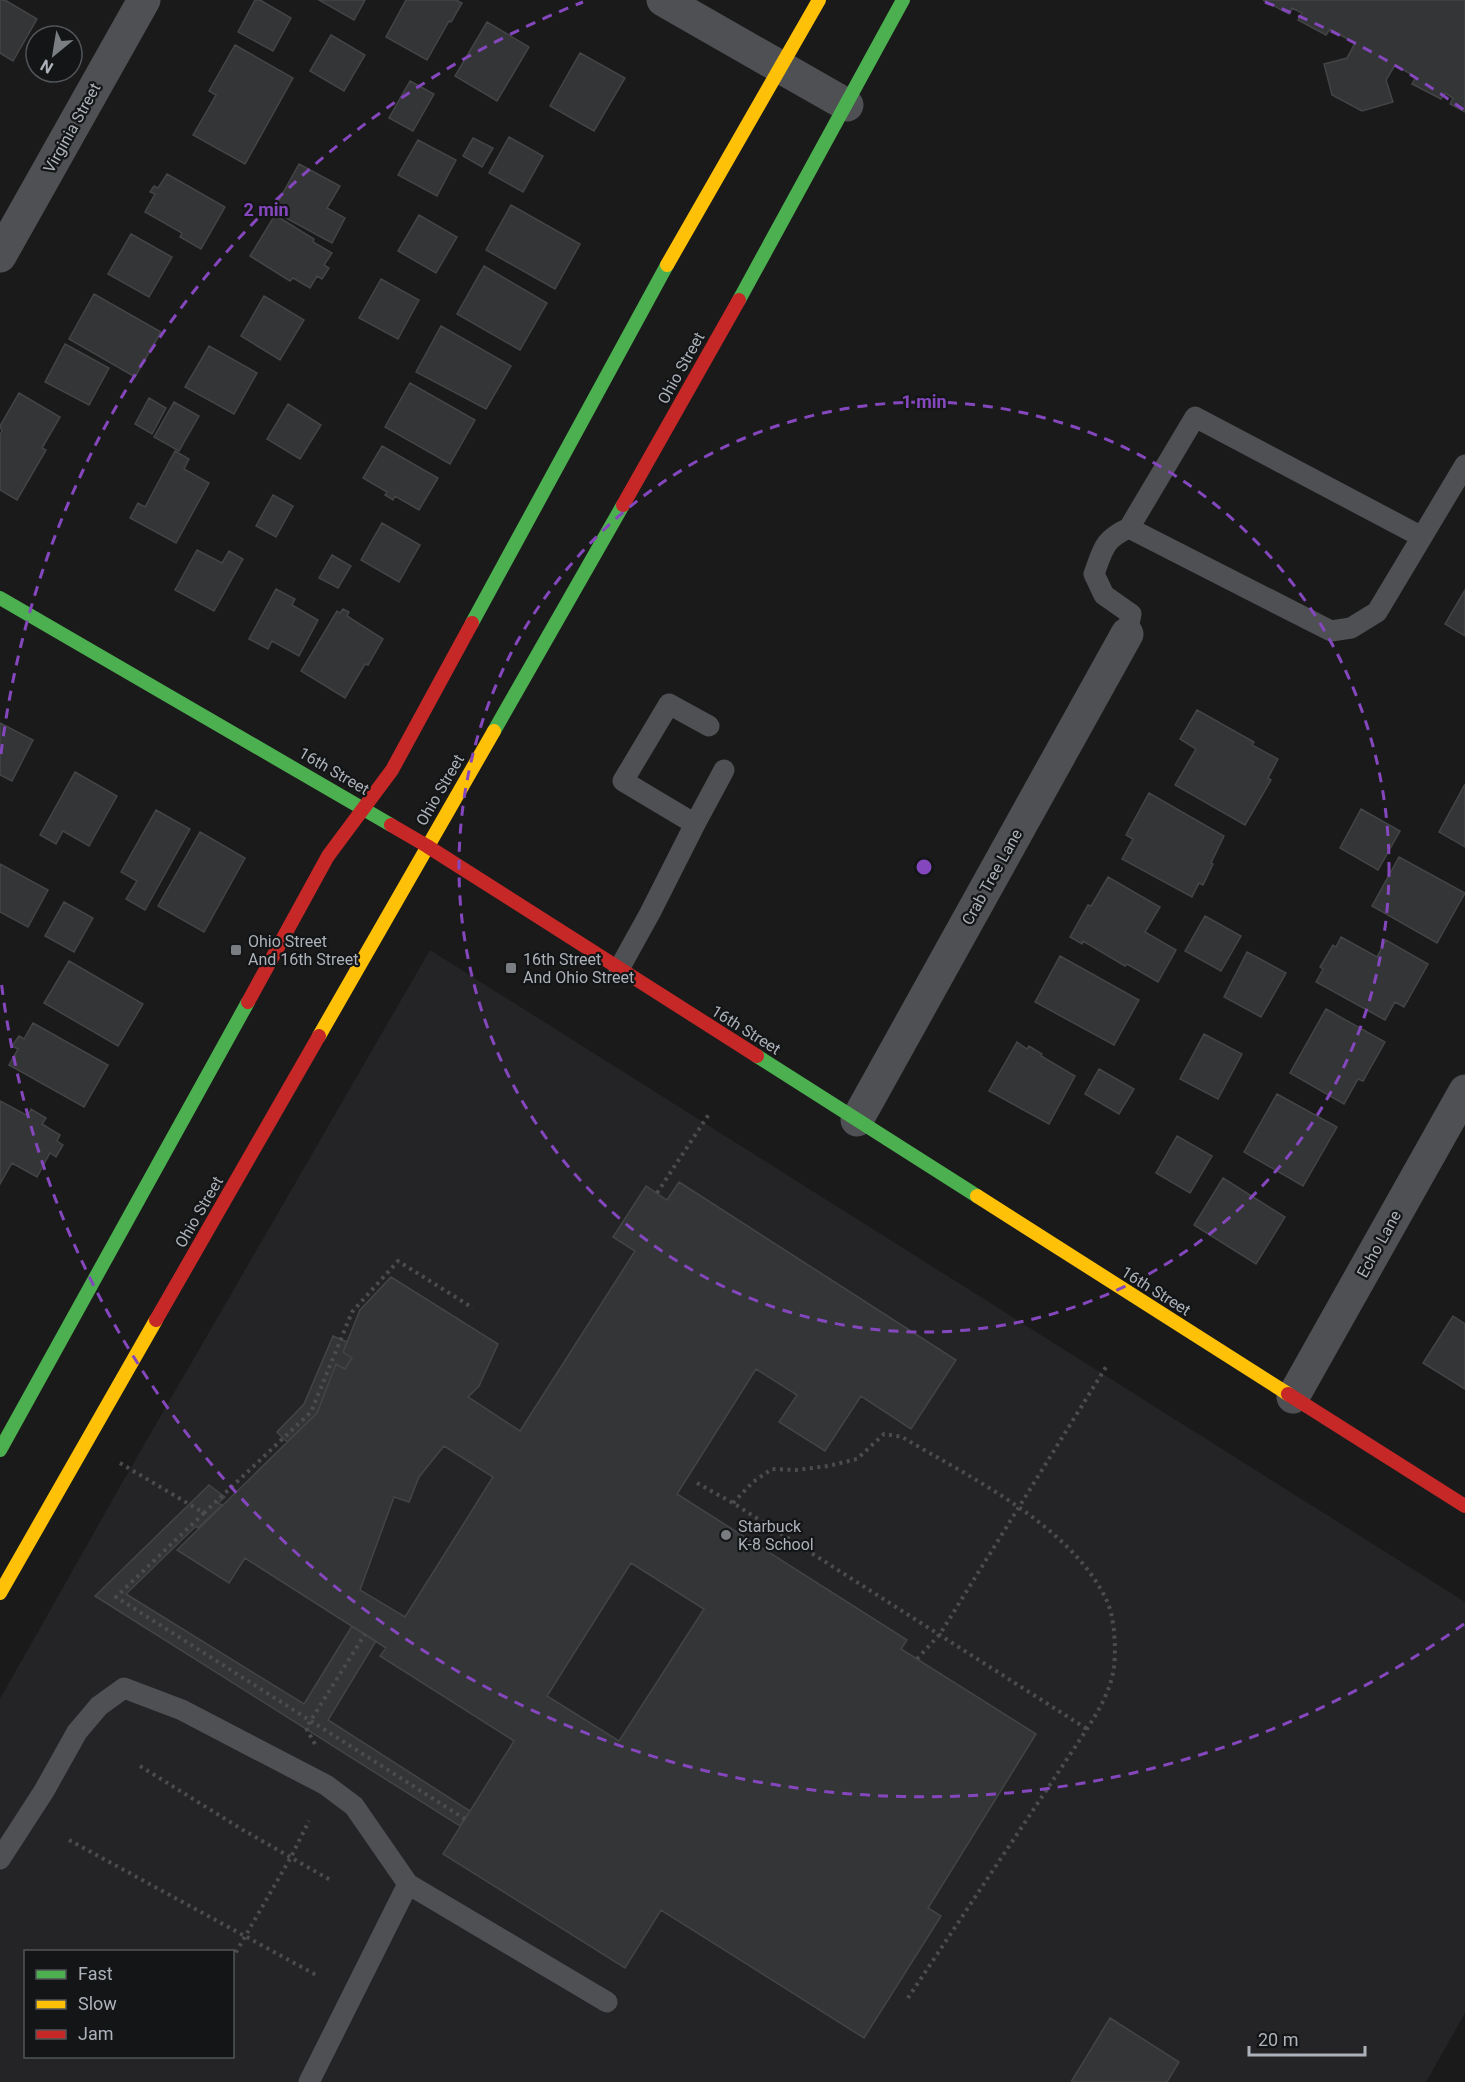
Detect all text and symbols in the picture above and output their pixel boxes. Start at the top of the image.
north arrow [24,24,84,84]
text: N [37,56,56,78]
street label: Virginia Street [39,80,105,176]
text: 2 min [243,199,289,220]
street label: Ohio Street [654,329,708,407]
text: 1 min [901,391,947,412]
street label: 16th Street [295,743,373,799]
street label: Ohio Street [412,751,468,829]
street label: Crab Tree Lane [958,826,1026,928]
centre of rings [914,857,934,877]
place label: Ohio Street And 16th Street [248,932,358,969]
marker: Ohio Street And 16th Street [229,943,243,957]
place label: 16th Street And Ohio Street [523,950,634,987]
marker: 16th Street And Ohio Street [504,961,518,975]
street label: 16th Street [708,1001,784,1059]
street label: Ohio Street [171,1173,227,1251]
street label: Echo Lane [1353,1207,1405,1281]
street label: 16th Street [1118,1262,1194,1320]
place label: Starbuck K-8 School [738,1517,814,1554]
marker: Starbuck K-8 School [719,1528,733,1542]
legend [24,1950,234,2058]
text: Fast [78,1963,113,1984]
text: Slow [78,1993,117,2014]
scale bar [1249,2019,1364,2057]
text: Jam [78,2023,114,2044]
text: 20 m [1258,2029,1298,2050]

